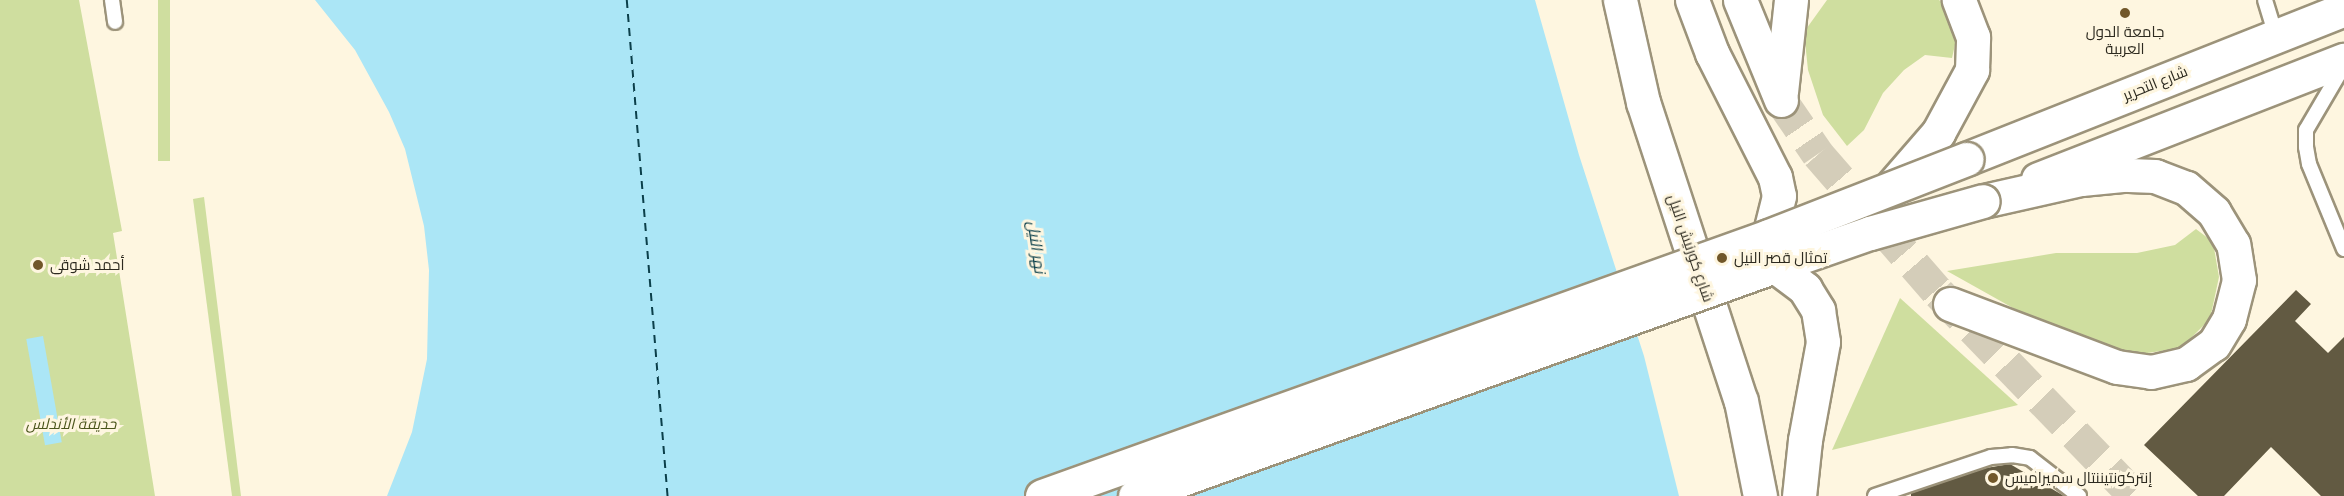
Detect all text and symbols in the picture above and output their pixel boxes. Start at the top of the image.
marker: جامعة الدول العربية [2118,6,2132,20]
place label: جامعة الدول العربية [2086,22,2164,57]
street label: شارع التحرير [2120,62,2190,104]
street label: شارع كورنيش النيل [1664,192,1718,304]
water label: نهر النيل [1024,220,1050,274]
place label: تمثال قصر النيل [1734,249,1827,267]
marker: تمثال قصر النيل [1715,251,1729,265]
place label: أحمد شوقى [50,256,124,274]
marker: أحمد شوقى [31,258,45,272]
park label: حديقة الأندلس [26,415,116,433]
place label: إنتركونتيننتال سميراميس [2005,469,2152,487]
marker: إنتركونتيننتال سميراميس [1986,471,2000,485]

